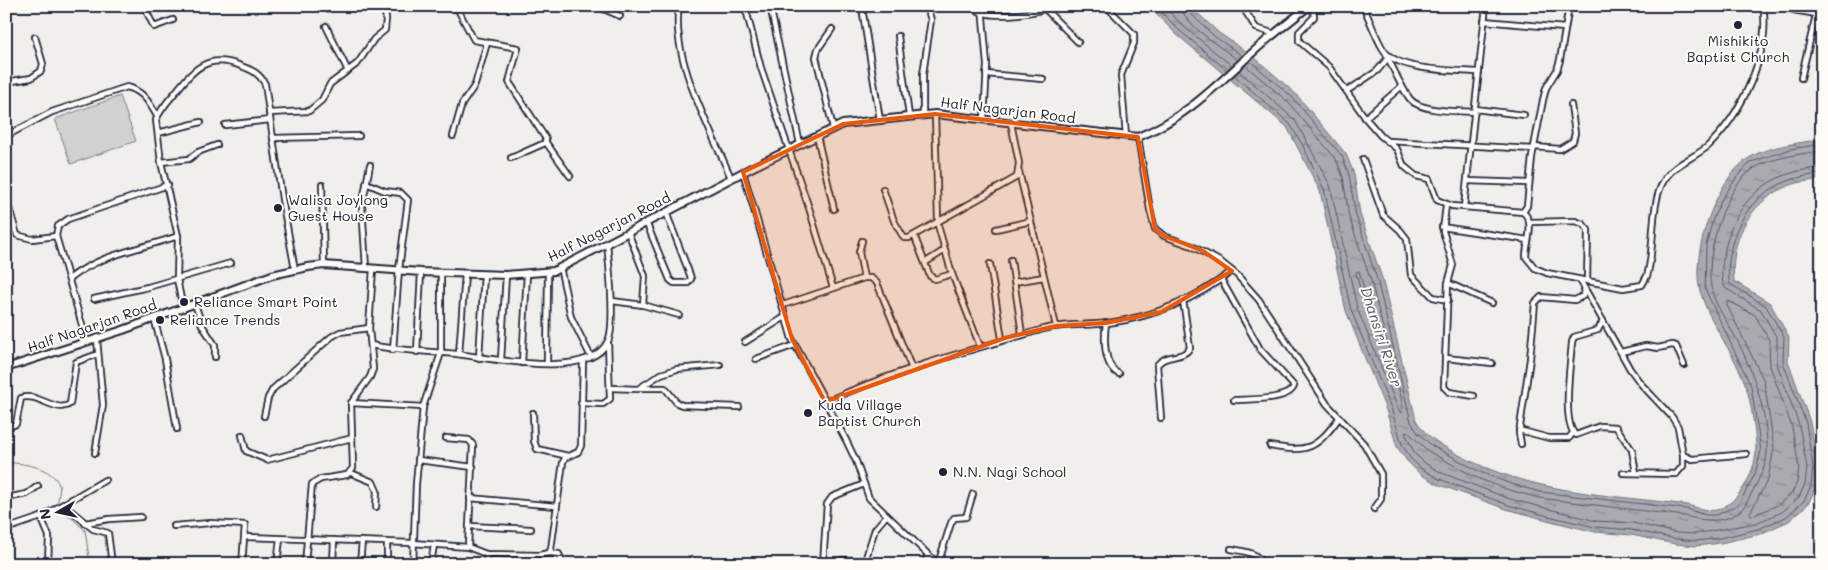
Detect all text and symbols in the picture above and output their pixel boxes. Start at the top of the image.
marker: Mishikito Baptist Church [1732,19,1744,31]
place label: Mishikito Baptist Church [1687,31,1789,66]
street label: Half Nagarjan Road [940,92,1077,127]
street label: Half Nagarjan Road [544,187,674,266]
place label: Walisa Joylong Guest House [288,190,388,225]
marker: Walisa Joylong Guest House [272,202,284,214]
water label: Dhansiri River [1356,284,1408,390]
place label: Reliance Smart Point [194,292,338,311]
street label: Half Nagarjan Road [25,294,159,357]
marker: Reliance Smart Point [178,296,190,308]
place label: Reliance Trends [170,310,280,329]
marker: Reliance Trends [154,314,166,326]
place label: Kuda Village Baptist Church [818,395,921,430]
marker: Kuda Village Baptist Church [802,407,814,419]
place label: N.N. Nagi School [953,462,1067,481]
marker: N.N. Nagi School [937,466,949,478]
north arrow [32,488,82,538]
text: N [34,507,55,521]

